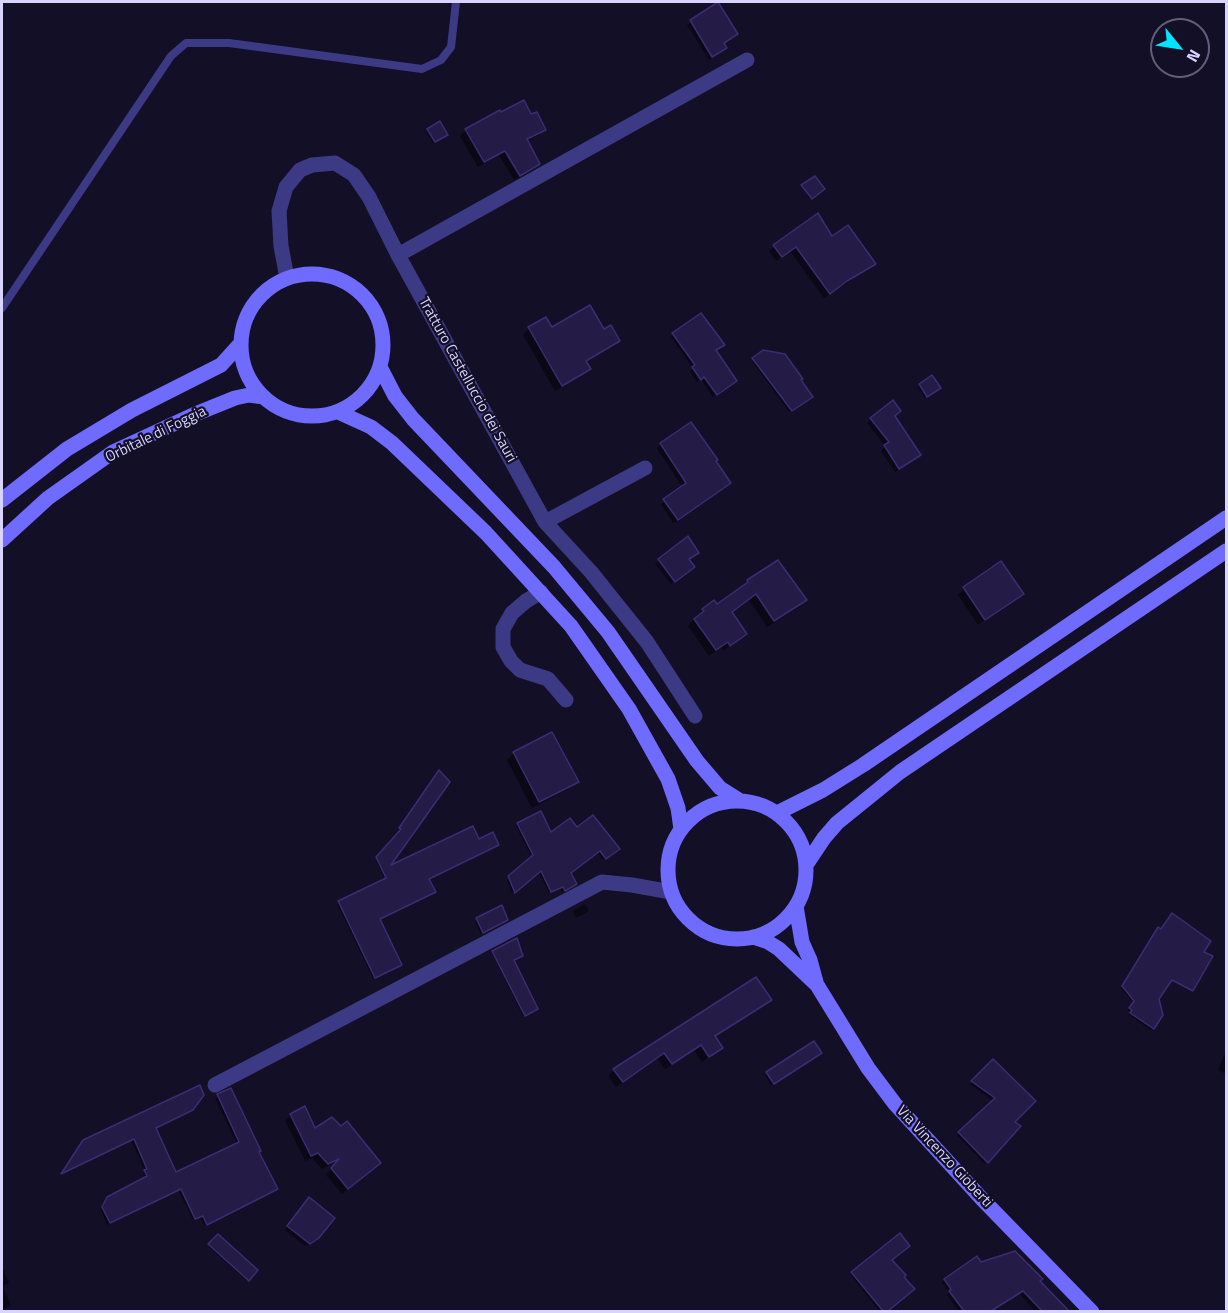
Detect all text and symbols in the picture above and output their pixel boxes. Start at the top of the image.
north arrow [1150,18,1210,78]
text: N [1181,45,1207,67]
street label: Tratturo Castelluccio dei Sauri [414,294,520,466]
street label: Orbitale di Foggia [103,403,209,467]
street label: Via Vincenzo Gioberti [892,1102,996,1212]

